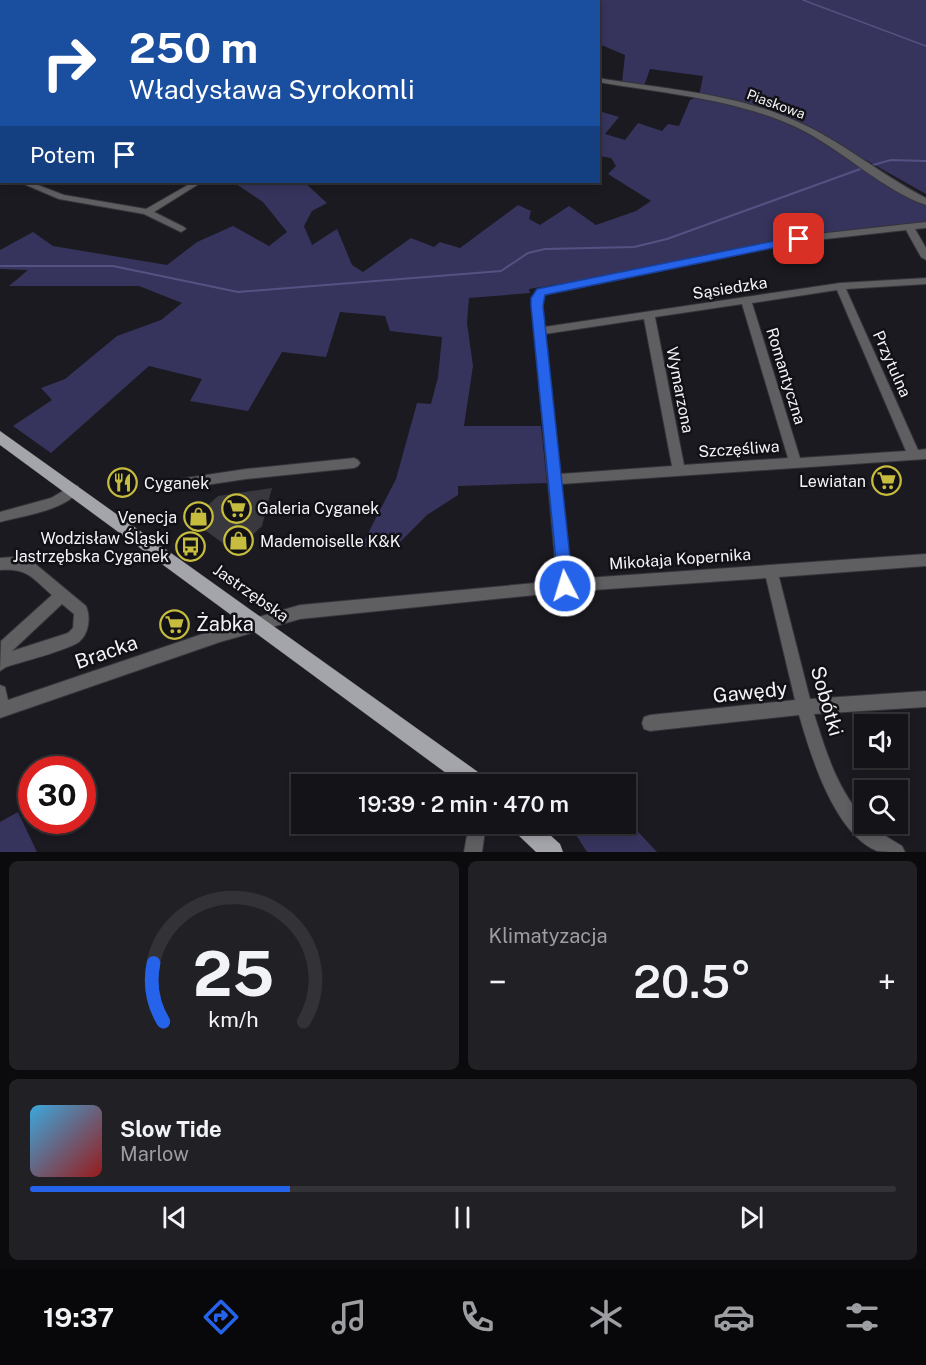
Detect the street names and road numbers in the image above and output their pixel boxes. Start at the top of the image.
street label: Piaskowa [745,86,807,122]
street label: Sąsiedzka [691,273,769,303]
street label: Romantyczna [762,325,810,427]
street label: Przytulna [869,328,915,400]
street label: Wymarzona [662,345,698,435]
street label: Szczęśliwa [698,437,780,461]
street label: Mikołaja Kopernika [608,545,752,573]
street label: Jastrzębska [210,560,292,626]
street label: Bracka [72,630,140,674]
street label: Sobótki [806,663,848,739]
street label: Gawędy [712,676,789,708]

